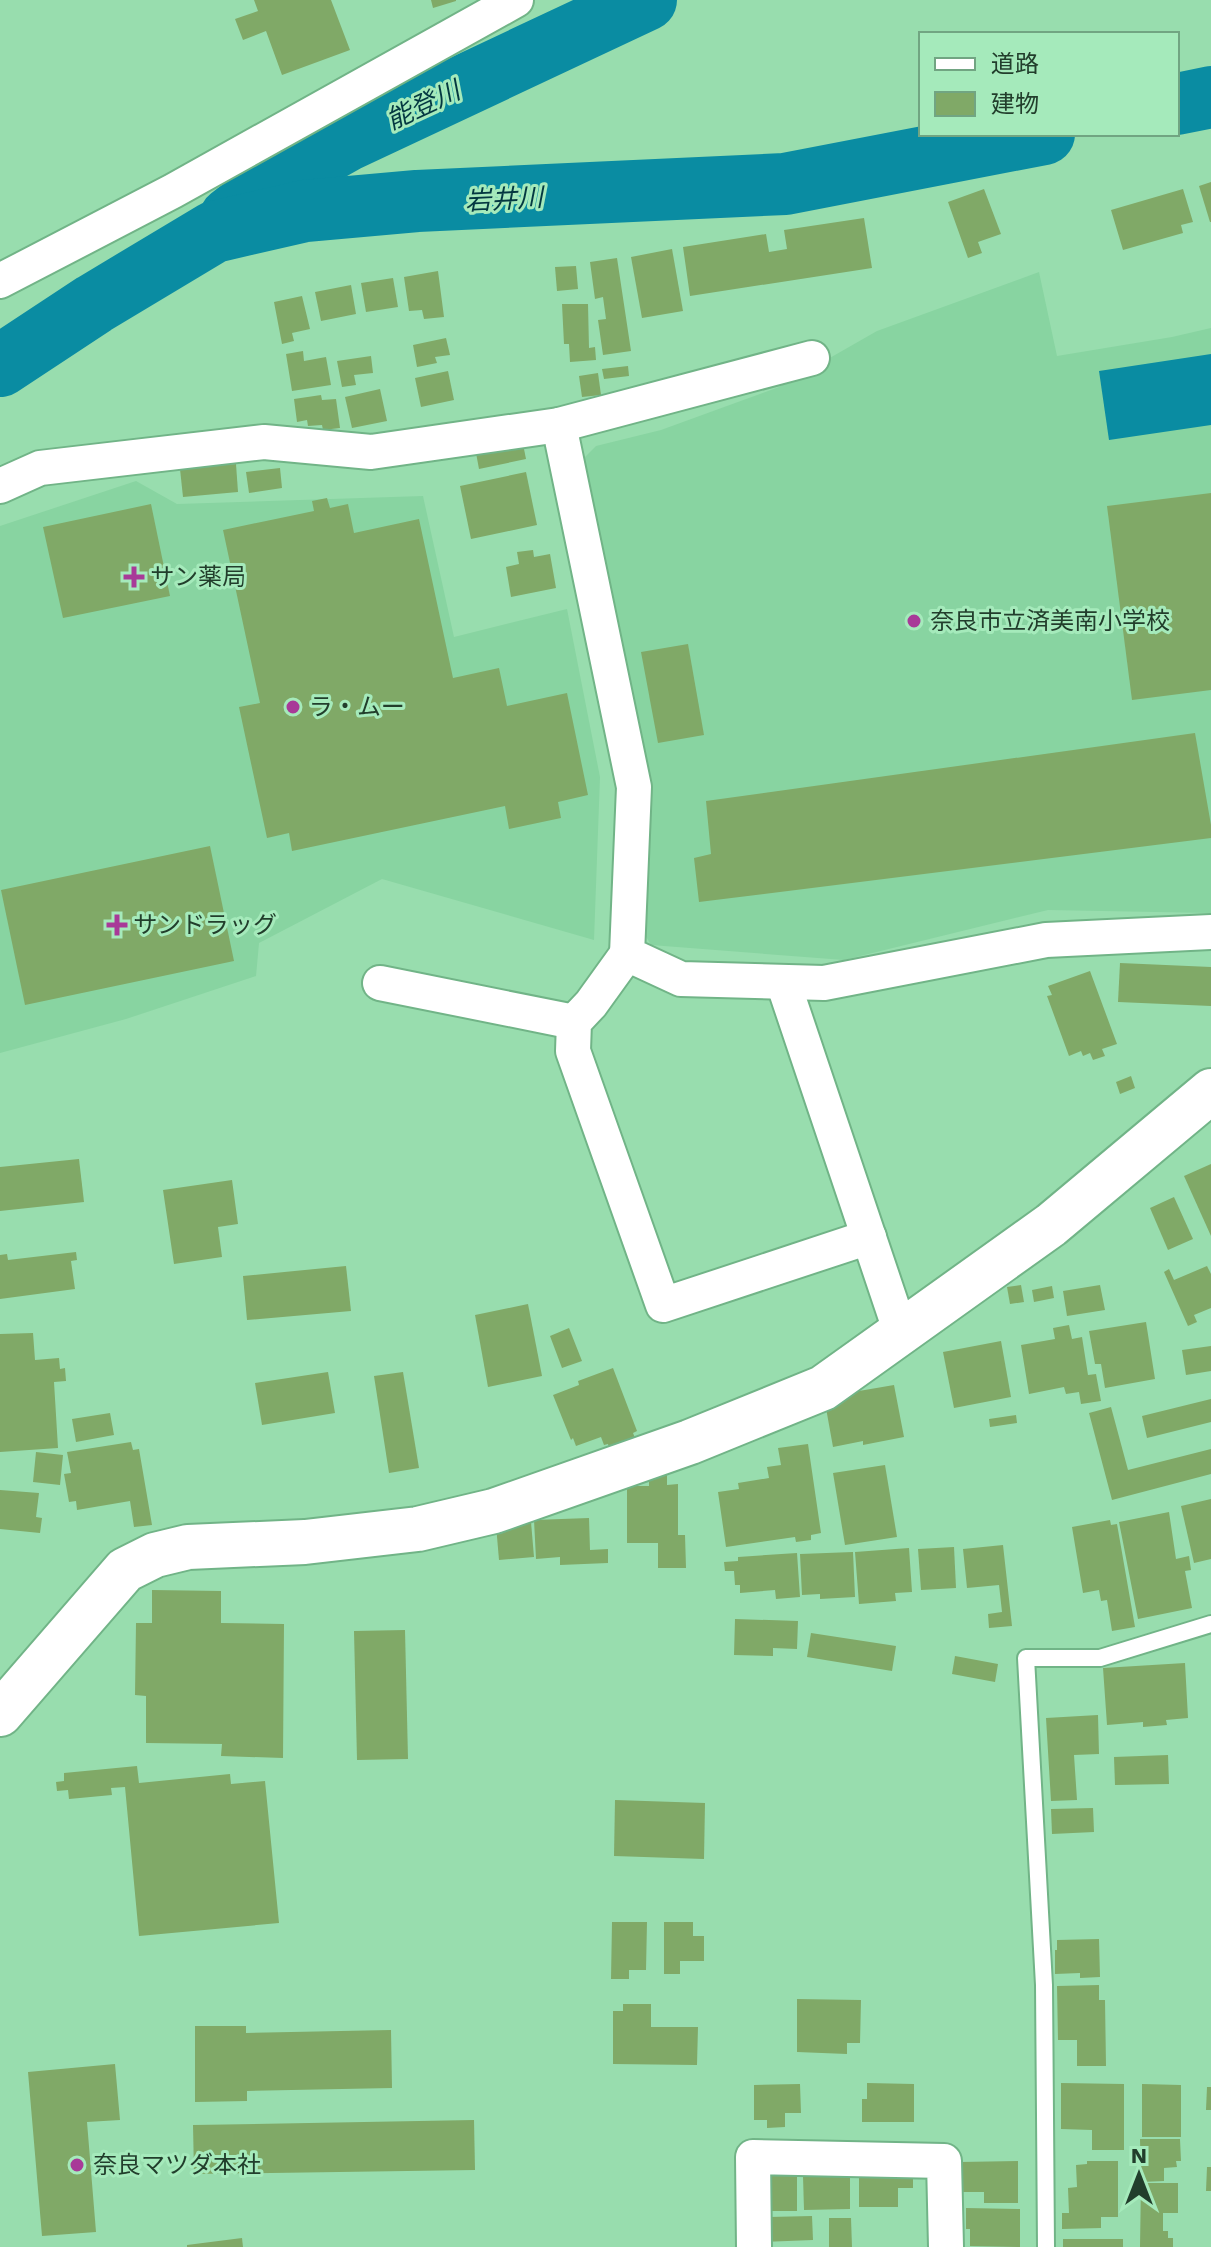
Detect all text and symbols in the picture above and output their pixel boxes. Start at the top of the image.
legend [919,32,1179,136]
text: 道路 [991,50,1039,78]
water label: 能登川 [381,74,467,135]
text: 建物 [991,90,1039,118]
water label: 岩井川 [464,182,547,216]
place label: サン薬局 [150,563,246,591]
marker: サン薬局 [125,568,143,586]
place label: 奈良市立済美南小学校 [930,607,1170,635]
marker: 奈良市立済美南小学校 [905,612,923,630]
place label: ラ・ムー [309,693,405,721]
marker: ラ・ムー [284,698,302,716]
place label: サンドラッグ [133,911,277,939]
marker: サンドラッグ [108,916,126,934]
north arrow [1099,2135,1179,2215]
text: N [1131,2143,1147,2168]
place label: 奈良マツダ本社 [93,2151,261,2179]
marker: 奈良マツダ本社 [68,2156,86,2174]

